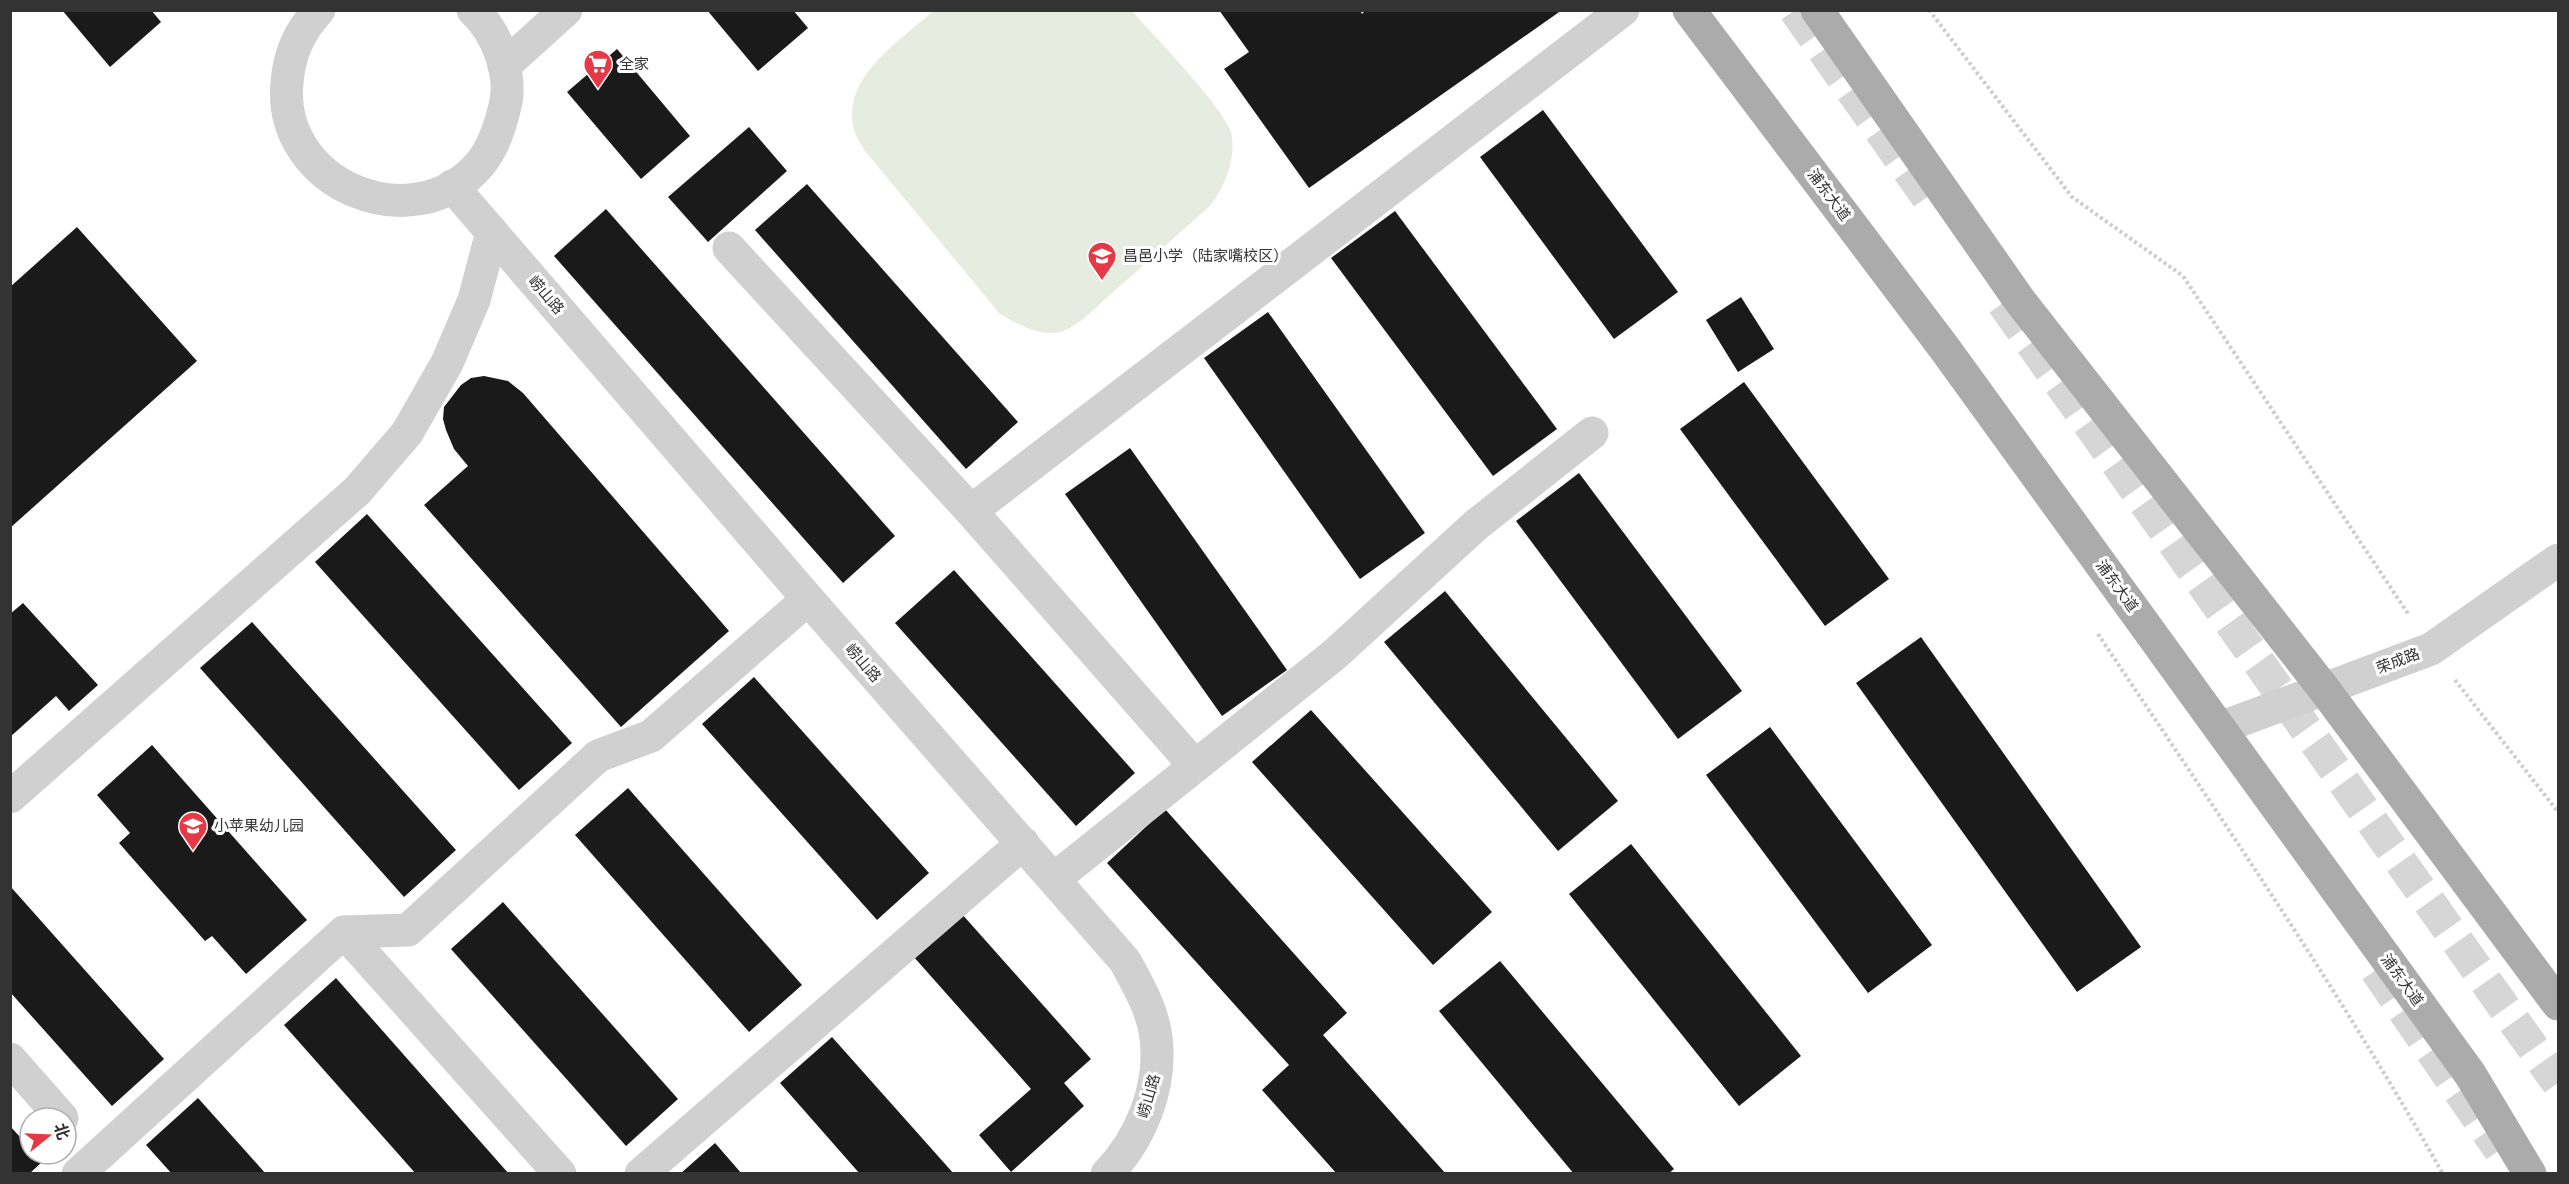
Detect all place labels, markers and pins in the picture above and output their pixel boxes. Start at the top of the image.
supermarket icon: 全家 [582,48,614,90]
place label: 全家 [619,54,649,73]
school or university icon: 昌邑小学（陆家嘴校区） [1086,240,1118,282]
place label: 昌邑小学（陆家嘴校区） [1123,246,1288,265]
school or university icon: 小苹果幼儿园 [177,810,209,852]
place label: 小苹果幼儿园 [214,816,304,835]

